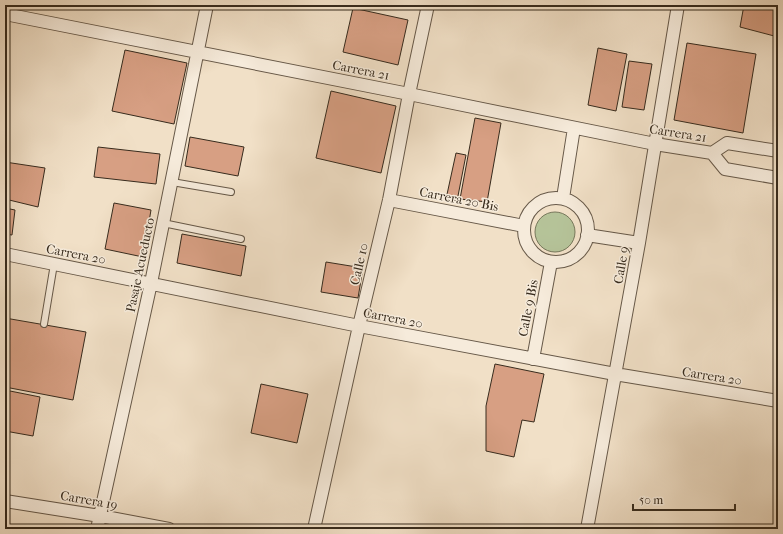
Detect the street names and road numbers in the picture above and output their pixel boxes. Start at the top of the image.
street label: Carrera 21 [331,57,391,83]
street label: Carrera 21 [648,121,708,145]
street label: Carrera 20 Bis [418,184,500,214]
street label: Pasaje Acueducto [123,216,157,314]
street label: Carrera 20 [45,241,107,267]
street label: Calle 10 [347,241,371,287]
street label: Calle 9 [610,245,632,285]
street label: Calle 9 Bis [515,278,541,338]
street label: Carrera 20 [362,305,424,331]
street label: Carrera 20 [681,364,743,388]
street label: Carrera 19 [59,488,119,512]

